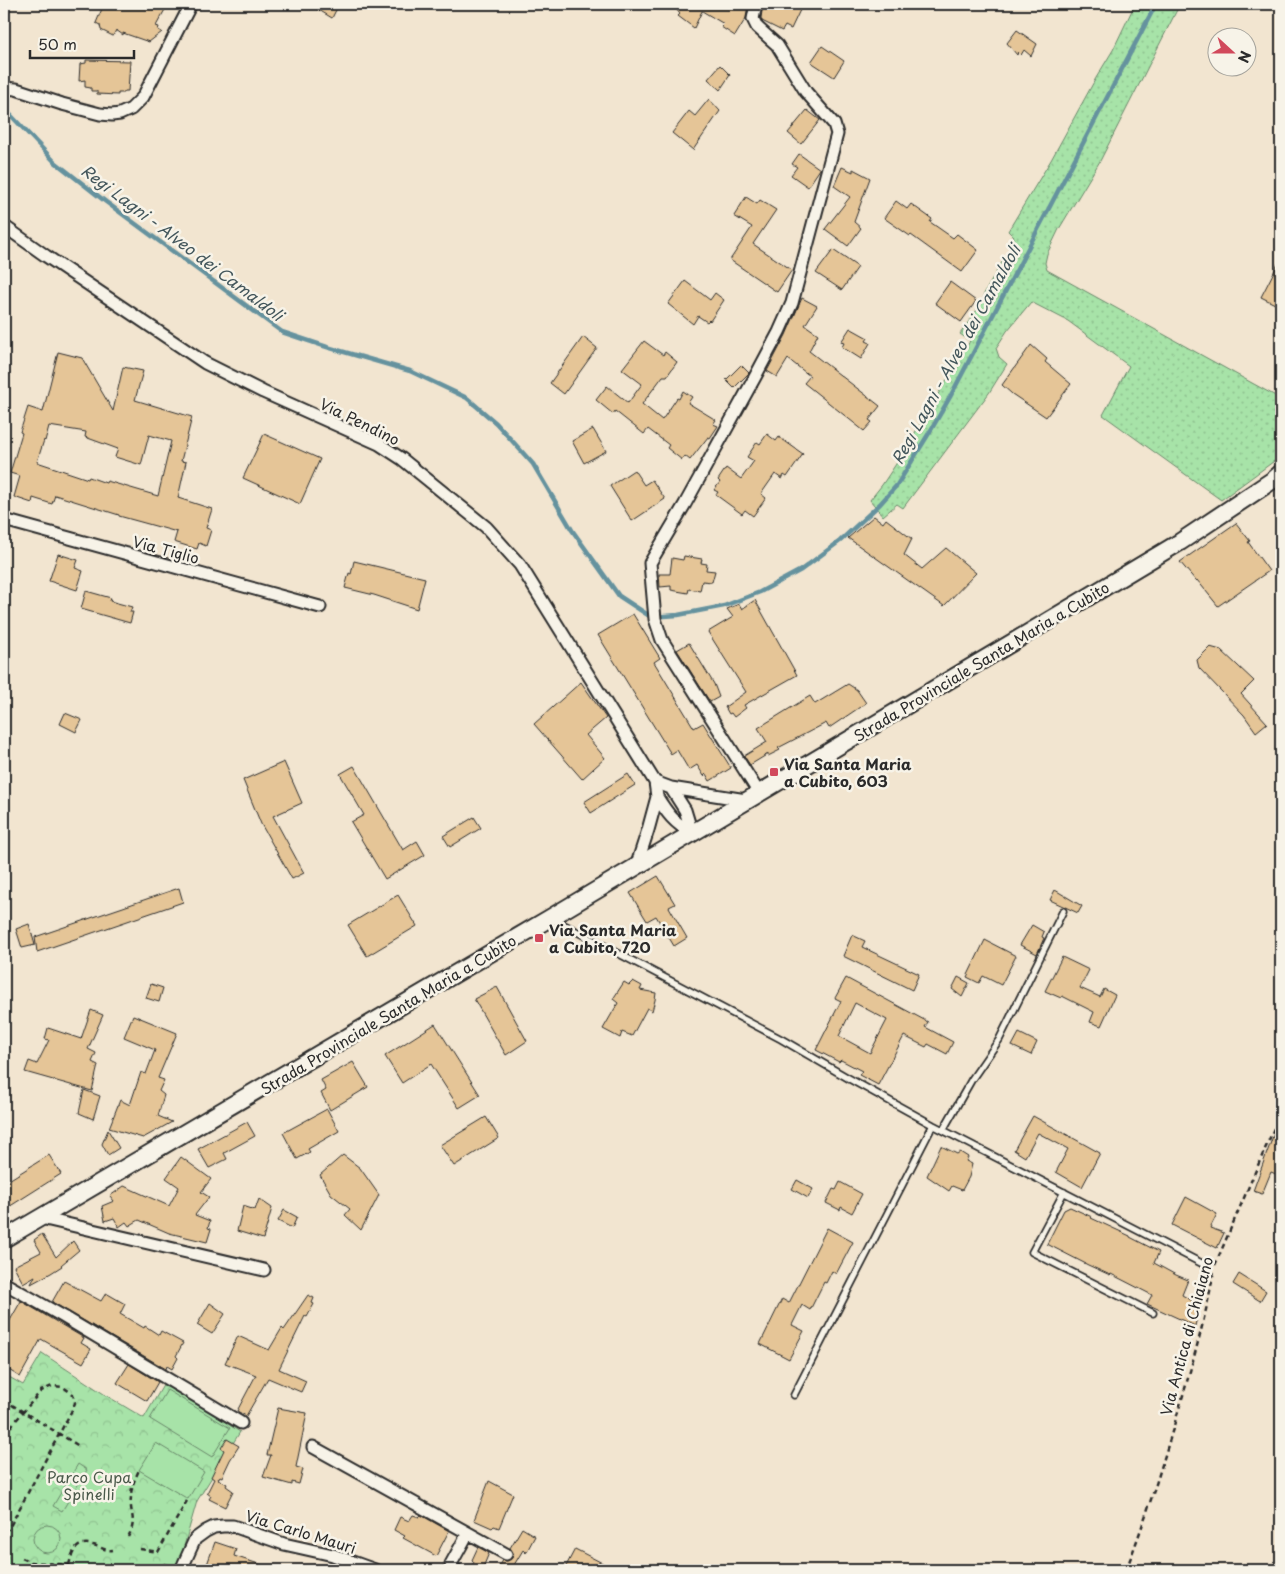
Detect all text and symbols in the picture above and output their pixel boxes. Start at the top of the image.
scale bar [30,28,134,60]
north arrow [1208,28,1258,78]
text: 50 m [38,32,77,55]
text: N [1233,48,1256,66]
water label: Regi Lagni - Alveo dei Camaldoli [77,158,291,328]
water label: Regi Lagni - Alveo dei Camaldoli [885,238,1027,468]
street label: Via Pendino [316,392,404,450]
street label: Via Tiglio [130,529,202,569]
street label: Strada Provinciale Santa Maria a Cubito [849,575,1113,747]
place label: Via Santa Maria a Cubito, 603 [784,752,912,792]
marker: Via Santa Maria a Cubito, 603 [768,766,780,778]
place label: Via Santa Maria a Cubito, 720 [549,918,677,958]
street label: Strada Provinciale Santa Maria a Cubito [256,928,520,1100]
marker: Via Santa Maria a Cubito, 720 [533,932,545,944]
street label: Via Antica di Chiaiano [1154,1254,1218,1418]
park label: Parco Cupa Spinelli [47,1465,131,1505]
street label: Via Carlo Mauri [243,1503,359,1559]

